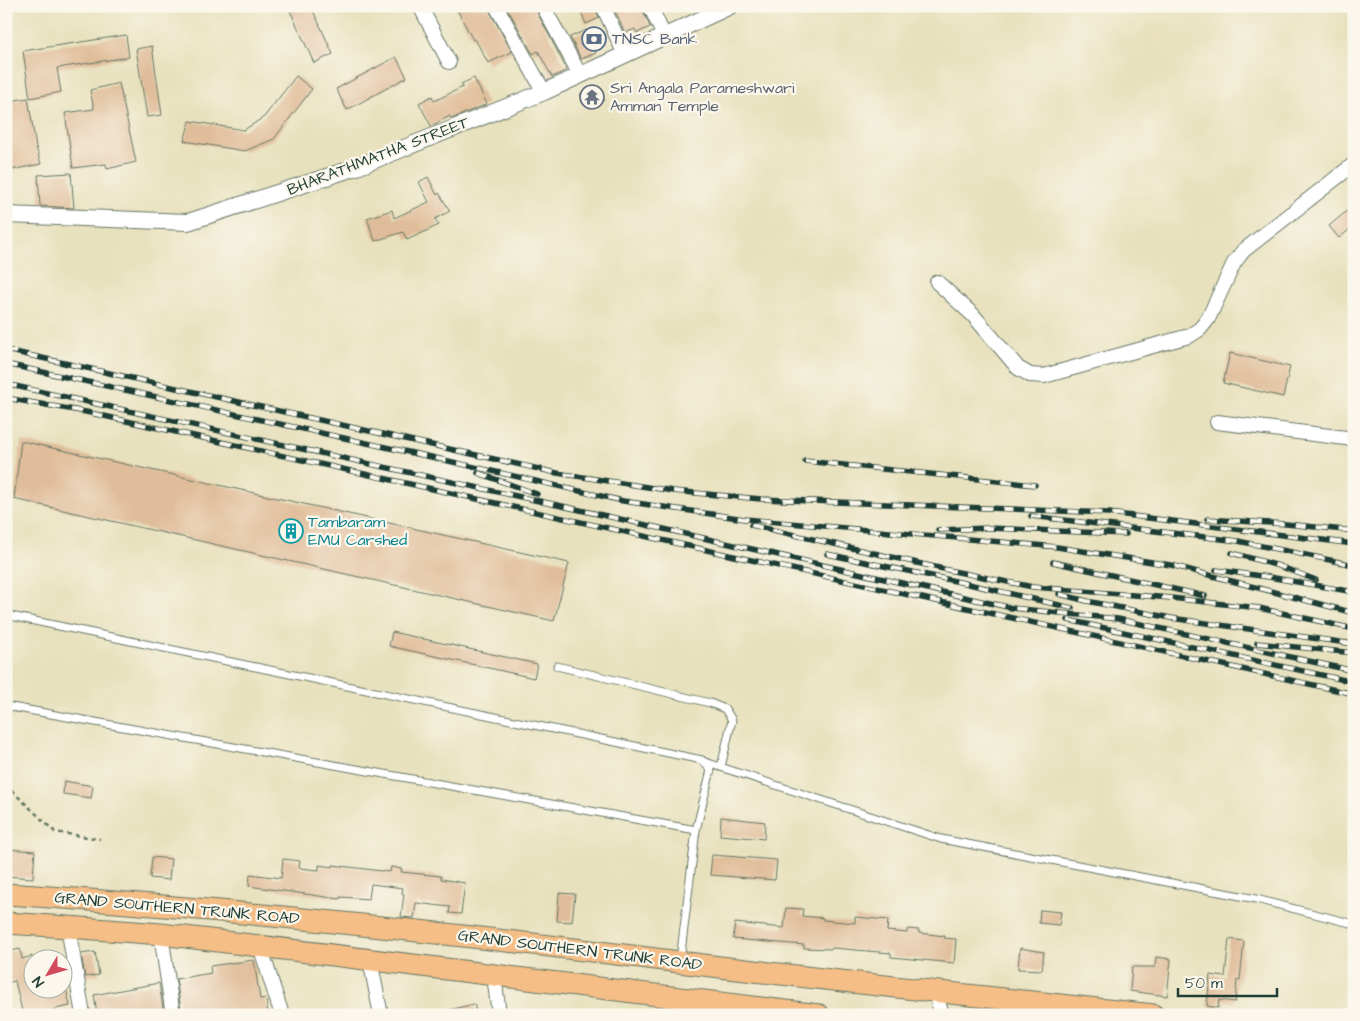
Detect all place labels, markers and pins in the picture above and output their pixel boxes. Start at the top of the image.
bank icon: TNSC Bank [581,26,607,52]
place label: TNSC Bank [612,28,698,50]
place label: Sri Angala Parameshwari Amman Temple [610,77,795,117]
temple icon: Sri Angala Parameshwari Amman Temple [579,84,605,110]
place label: Tambaram EMU Carshed [308,511,407,551]
building icon: Tambaram EMU Carshed [278,518,304,544]

